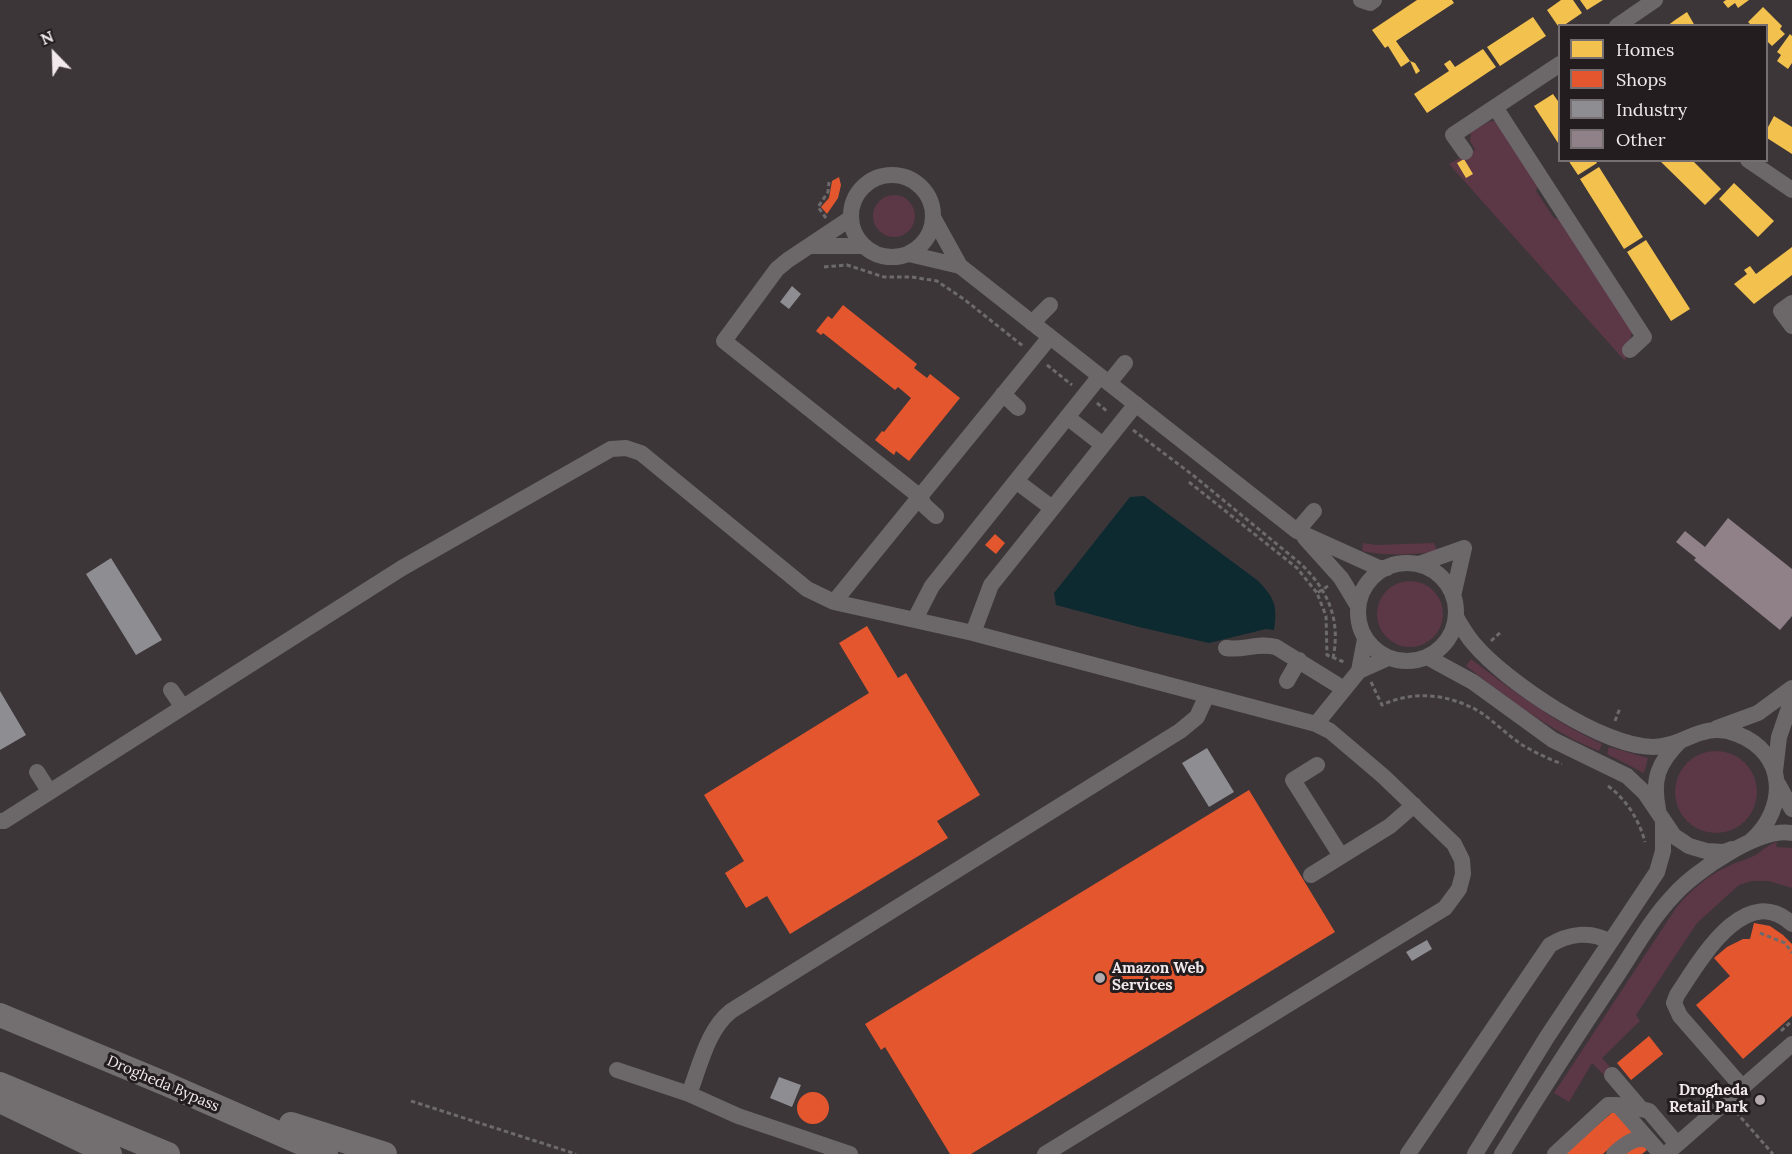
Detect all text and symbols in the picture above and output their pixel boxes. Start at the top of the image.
north arrow [24,24,84,84]
legend [1558,24,1768,162]
text: N [37,26,57,49]
text: Homes [1616,38,1674,61]
text: Shops [1616,68,1667,91]
text: Industry [1616,98,1687,121]
text: Other [1616,128,1666,151]
place label: Amazon Web Services [1112,960,1204,995]
marker: Amazon Web Services [1093,971,1107,985]
street label: Drogheda Bypass [104,1052,222,1116]
place label: Drogheda Retail Park [1669,1082,1748,1117]
marker: Drogheda Retail Park [1753,1093,1767,1107]

